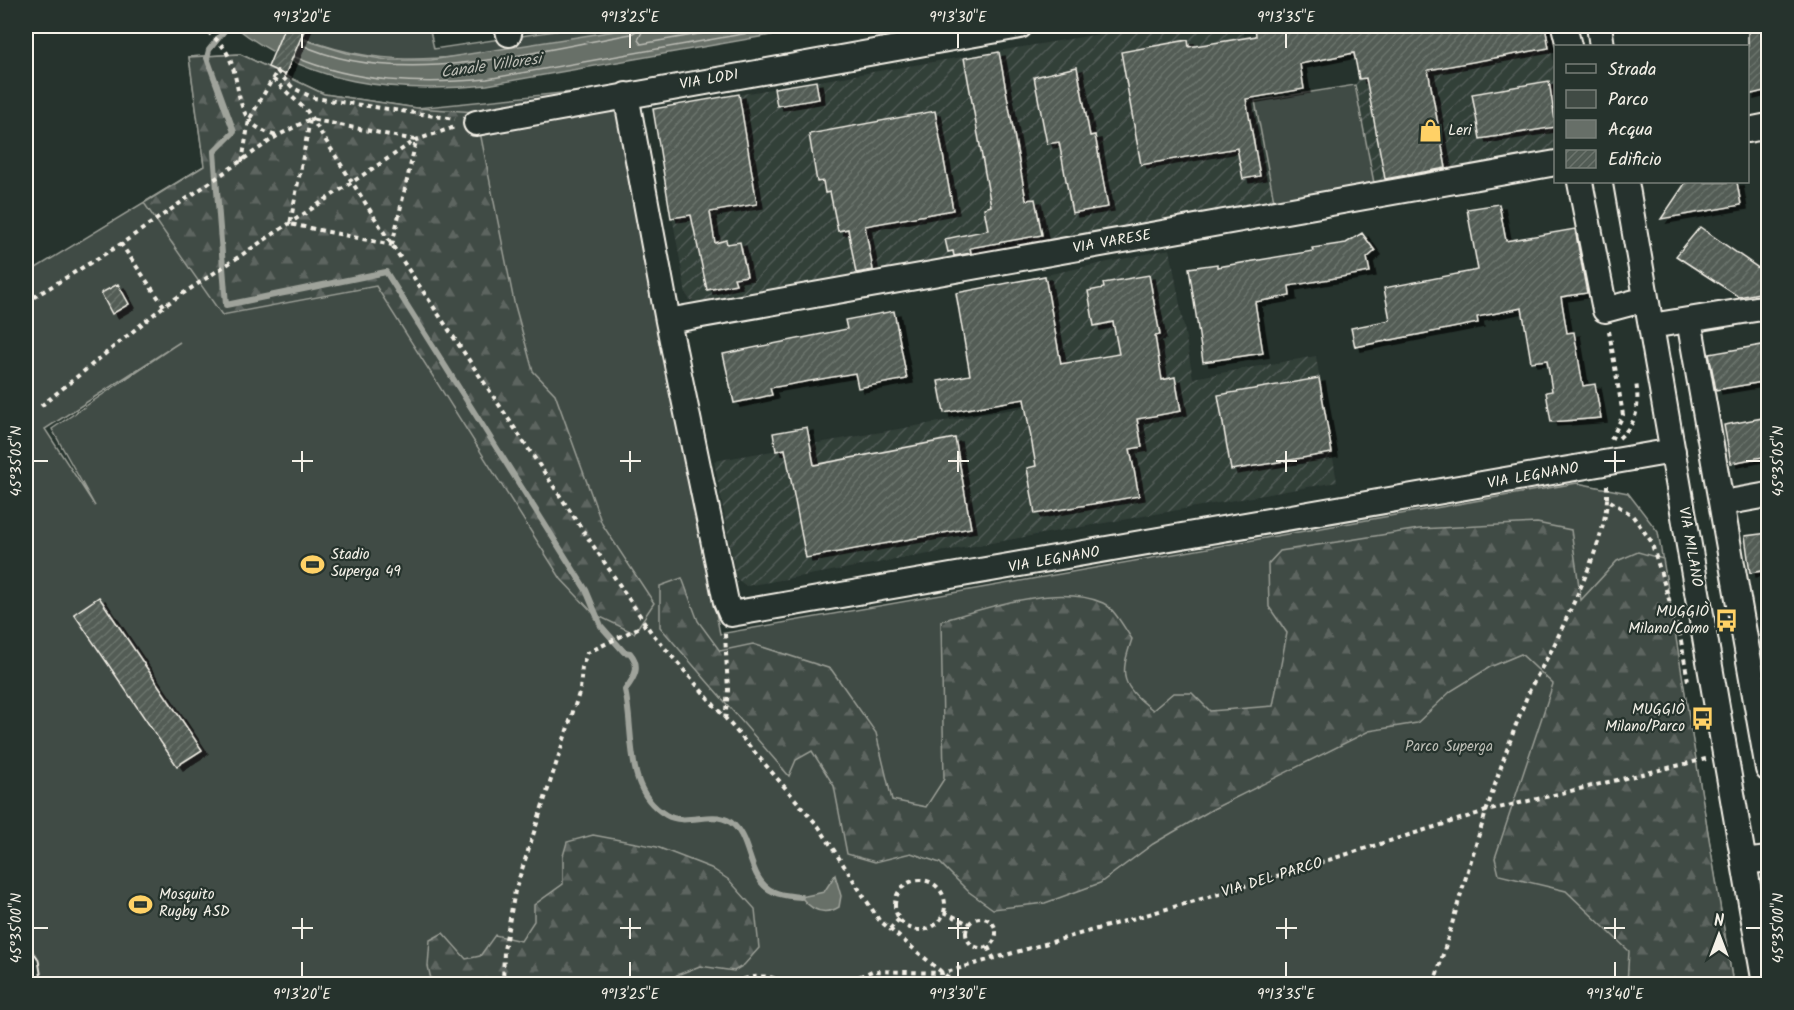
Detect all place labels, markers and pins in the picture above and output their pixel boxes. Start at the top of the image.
shop icon: Leri [1417,118,1443,144]
place label: Leri [1448,119,1473,143]
place label: Stadio Superga 49 [331,543,402,584]
sports icon: Stadio Superga 49 [300,551,326,577]
place label: MUGGIÒ Milano/Como [1628,600,1709,641]
bus stop icon: MUGGIÒ Milano/Como [1714,608,1740,634]
place label: MUGGIÒ Milano/Parco [1605,698,1685,739]
bus stop icon: MUGGIÒ Milano/Parco [1690,706,1716,732]
place label: Mosquito Rugby ASD [159,883,230,924]
sports icon: Mosquito Rugby ASD [128,891,154,917]

